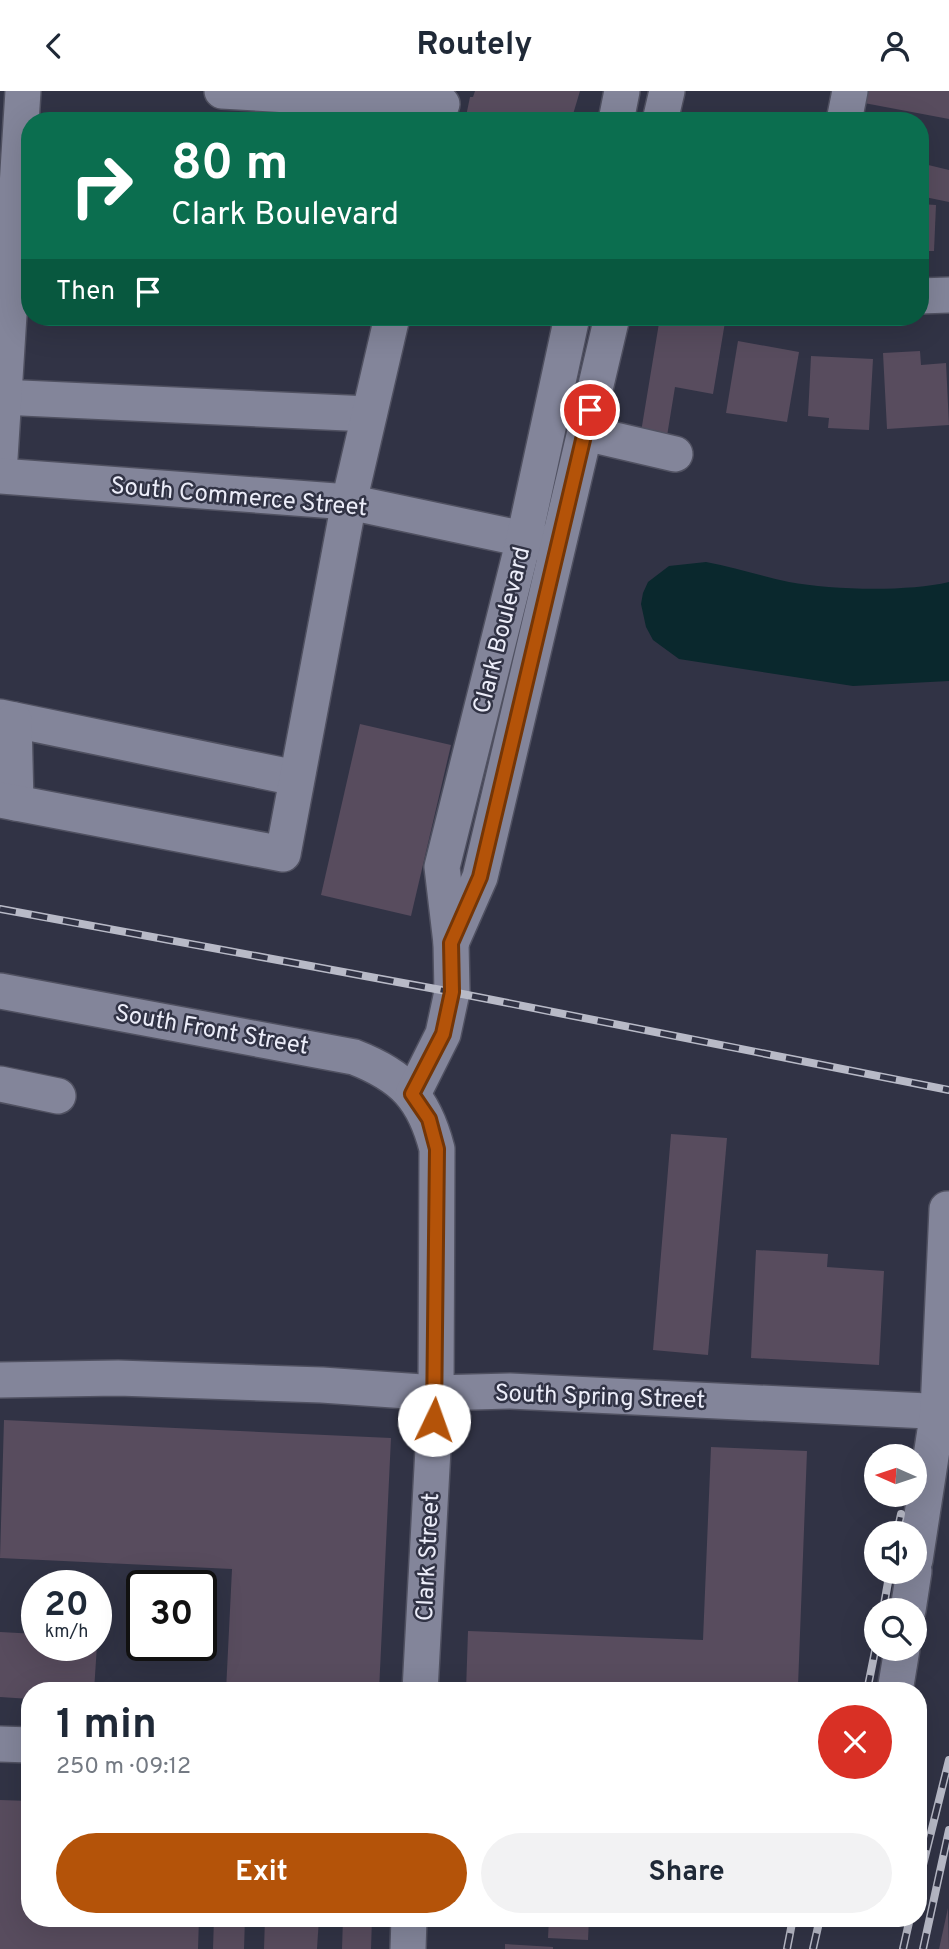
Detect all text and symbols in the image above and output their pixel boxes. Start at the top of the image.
text: Routely [417,26,532,66]
icon: back [35,27,73,65]
icon: person [876,27,914,65]
text: 80 m [171,135,288,197]
icon: right [56,140,147,231]
text: Clark Boulevard [171,196,399,236]
icon: arrive [129,273,167,311]
text: Then [56,276,115,309]
pin [560,380,620,440]
icon: arrive [571,391,609,429]
street label: South Commerce Street [109,472,368,524]
street label: Clark Boulevard [468,544,538,717]
street label: South Front Street [112,999,311,1063]
street label: South Spring Street [494,1379,706,1417]
position arrow [397,1383,471,1457]
north arrow [864,1444,928,1507]
map controls [864,1444,927,1661]
street label: Clark Street [411,1492,447,1622]
button: sound [864,1521,927,1584]
speed limit sign: 30 [126,1570,217,1661]
text: 20 [44,1584,89,1628]
button: search [864,1598,927,1661]
text: km/h [45,1621,88,1644]
text: 1 min [56,1700,157,1753]
button: close [818,1705,892,1779]
text: 250 m · 09:12 [56,1753,191,1782]
button: Exit [56,1833,467,1913]
button: Share [481,1833,892,1913]

